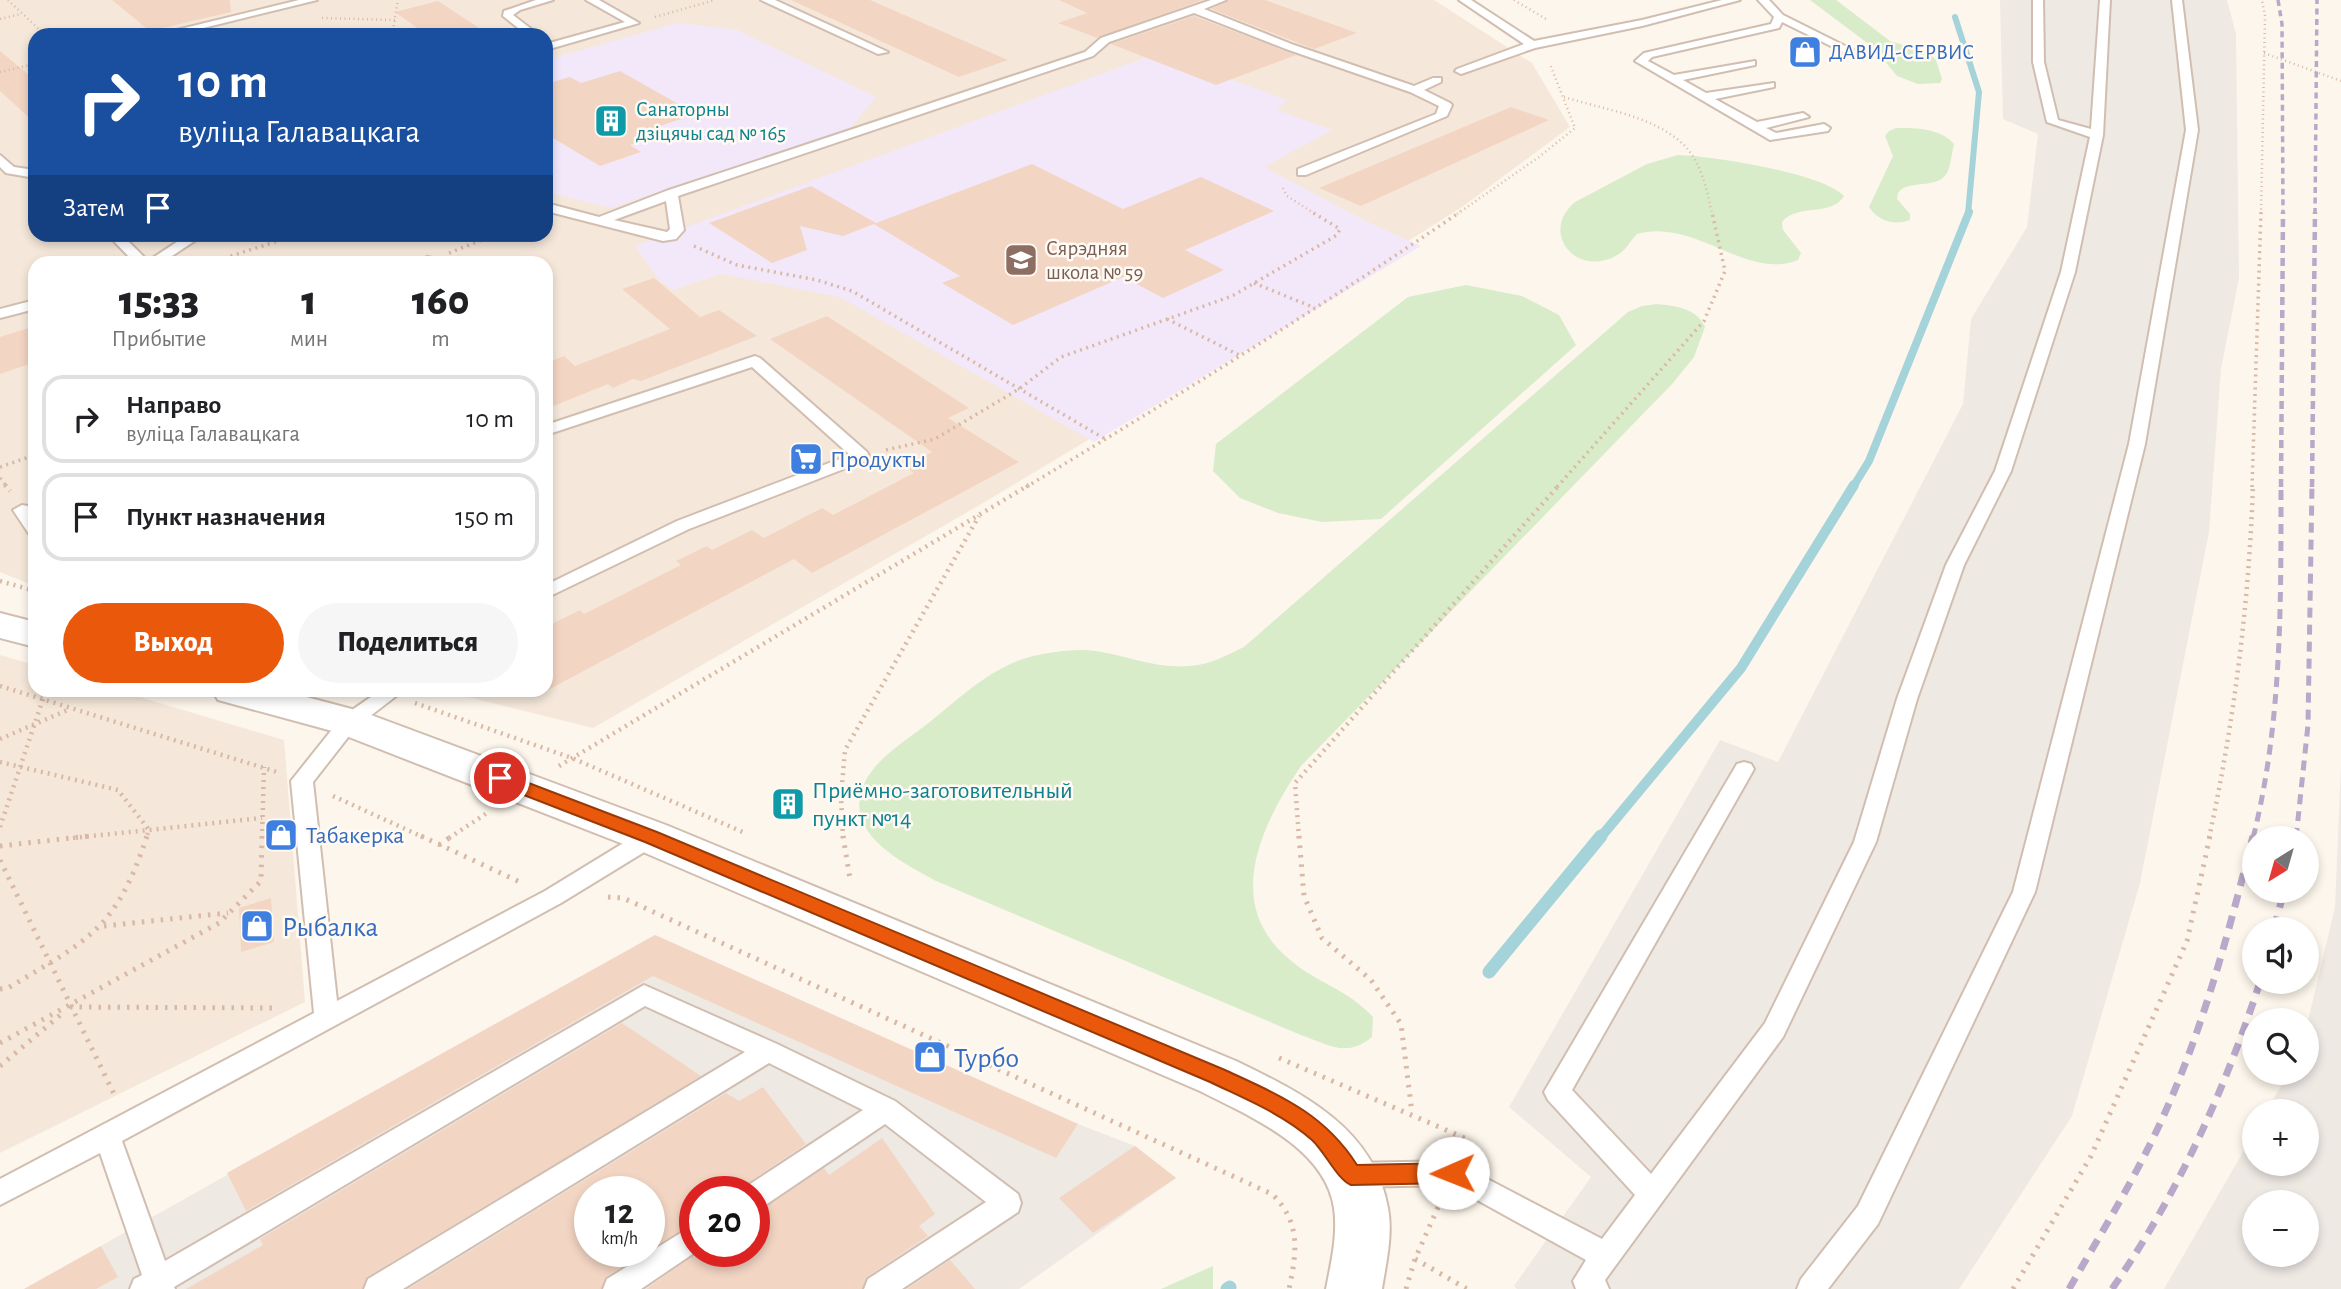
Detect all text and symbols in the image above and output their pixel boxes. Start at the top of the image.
shop icon: ДАВИД-СЕРВИС [1786,33,1824,71]
place label: ДАВИД-СЕРВИС [1829,42,1974,63]
icon: right [63,56,154,147]
text: 10 m [178,58,268,107]
place label: Санаторны дзіцячы сад № 165 [636,99,786,144]
building icon: Санаторны дзіцячы сад № 165 [592,102,630,140]
text: вуліца Галавацкага [178,116,420,148]
icon: arrive [139,189,177,227]
text: Затем [63,195,125,221]
place label: Сярэдняя школа № 59 [1046,238,1143,283]
school or university icon: Сярэдняя школа № 59 [1002,241,1040,279]
text: 15:33 [119,280,199,322]
text: 1 [301,280,317,322]
text: 160 [412,280,469,322]
text: Прибытие [112,328,206,351]
text: мин [290,328,328,351]
text: m [431,328,450,351]
text: Направо [126,392,221,418]
icon: right [67,400,105,438]
text: 10 m [466,406,514,432]
text: вуліца Галавацкага [126,423,300,446]
supermarket icon: Продукты [787,440,825,478]
place label: Продукты [830,448,926,472]
icon: arrive [67,498,105,536]
text: Пункт назначения [126,504,326,530]
text: 150 m [455,504,514,530]
button: Выход [63,603,284,683]
button: Поделиться [298,603,518,683]
pin [470,748,530,808]
icon: arrive [481,759,519,797]
place label: Приёмно-заготовительный пункт №14 [812,779,1073,831]
building icon: Приёмно-заготовительный пункт №14 [769,785,807,823]
shop icon: Табакерка [262,816,300,854]
place label: Табакерка [306,824,404,848]
north arrow [2242,826,2319,903]
map controls [2242,826,2319,1267]
shop icon: Рыбалка [238,907,276,945]
place label: Рыбалка [282,914,378,942]
button: sound [2242,917,2319,994]
button: search [2242,1008,2319,1085]
shop icon: Турбо [911,1038,949,1076]
place label: Турбо [954,1045,1019,1073]
button: + [2242,1099,2319,1176]
position arrow [1416,1136,1490,1210]
speed limit sign: 20 [679,1176,770,1267]
button: − [2242,1190,2319,1267]
text: 12 [605,1195,634,1230]
text: km/h [601,1230,638,1248]

